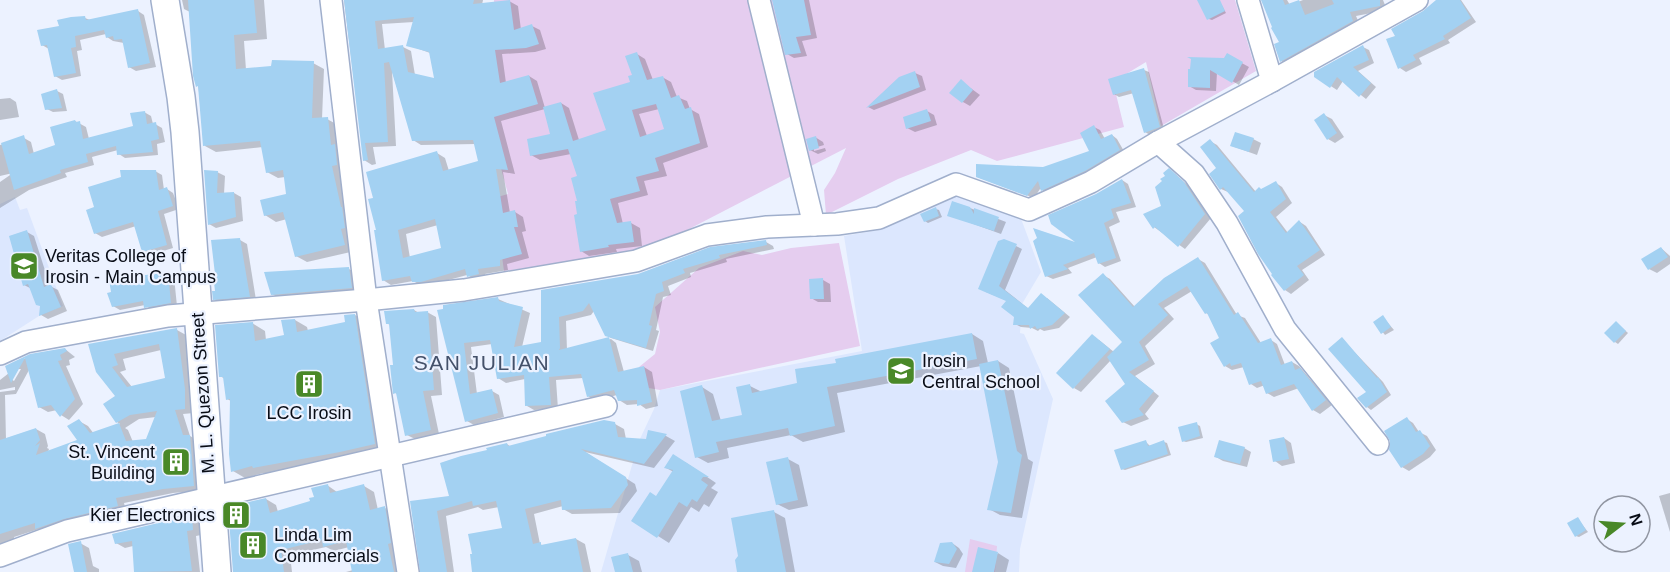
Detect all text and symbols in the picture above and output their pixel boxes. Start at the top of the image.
place label: Veritas College of Irosin - Main Campus [45,246,216,287]
school or university icon: Veritas College of Irosin - Main Campus [8,250,40,282]
street label: M. L. Quezon Street [187,312,219,474]
district label: SAN JULIAN [414,351,550,374]
place label: Irosin Central School [922,351,1040,392]
school or university icon: Irosin Central School [885,355,917,387]
building icon: LCC Irosin [293,368,325,400]
place label: LCC Irosin [266,403,352,423]
place label: St. Vincent Building [68,442,155,483]
building icon: St. Vincent Building [160,446,192,478]
north arrow [1592,494,1652,554]
building icon: Kier Electronics [220,499,252,531]
place label: Kier Electronics [90,505,215,525]
text: N [1626,512,1646,528]
place label: Linda Lim Commercials [274,525,379,566]
building icon: Linda Lim Commercials [237,529,269,561]

